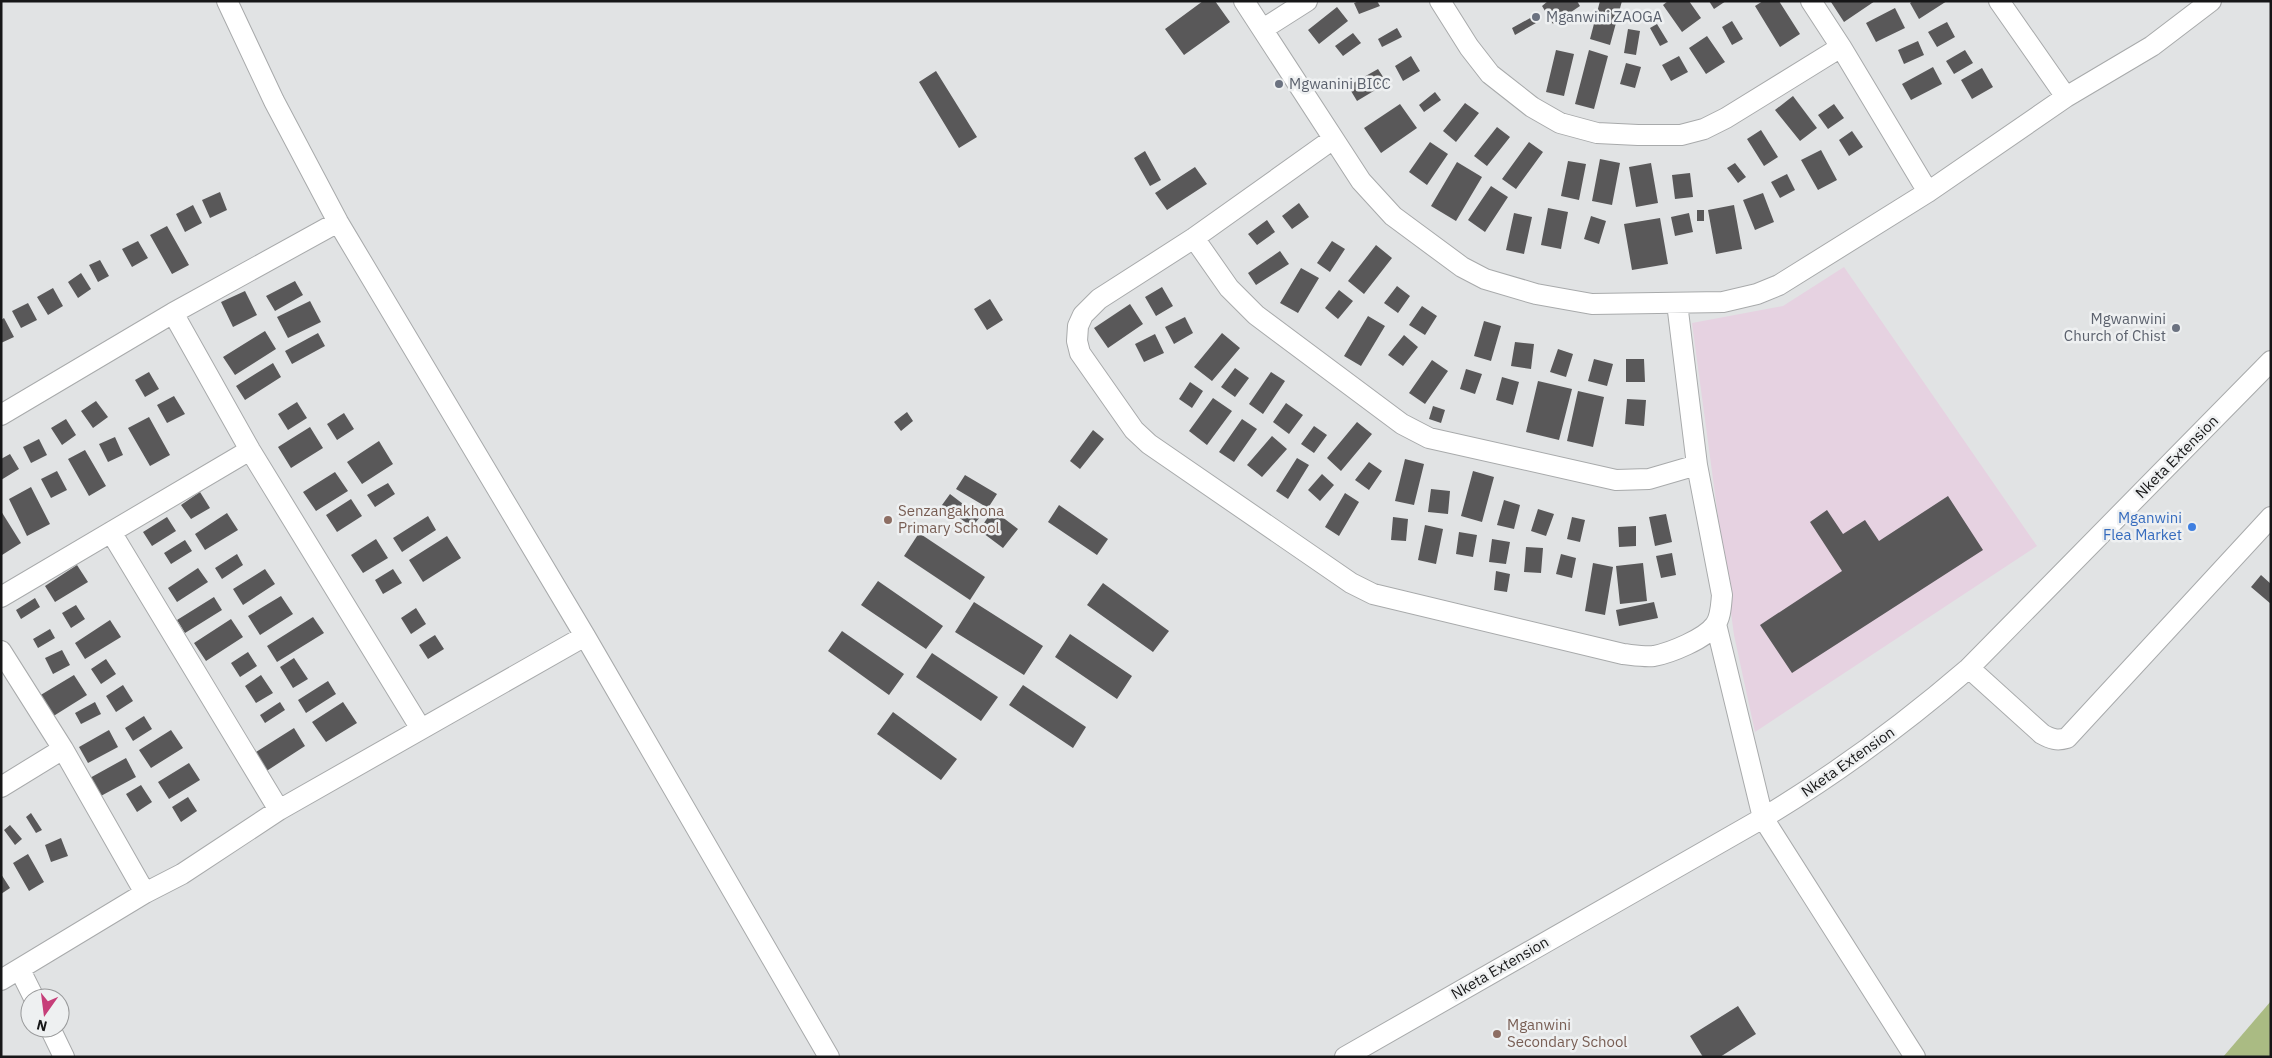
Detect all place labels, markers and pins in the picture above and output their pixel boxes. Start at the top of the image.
place label: Mganwini ZAOGA [1546,7,1663,26]
marker: Mganwini ZAOGA [1530,11,1542,23]
place label: Mgwanini BICC [1289,74,1391,93]
marker: Mgwanini BICC [1273,78,1285,90]
place label: Mgwanwini Church of Chist [2064,309,2166,345]
marker: Mgwanwini Church of Chist [2170,322,2182,334]
place label: Senzangakhona Primary School [898,501,1004,537]
place label: Mganwini Flea Market [2103,508,2182,544]
marker: Senzangakhona Primary School [882,514,894,526]
marker: Mganwini Flea Market [2186,521,2198,533]
place label: Mganwini Secondary School [1507,1015,1627,1051]
marker: Mganwini Secondary School [1491,1028,1503,1040]

